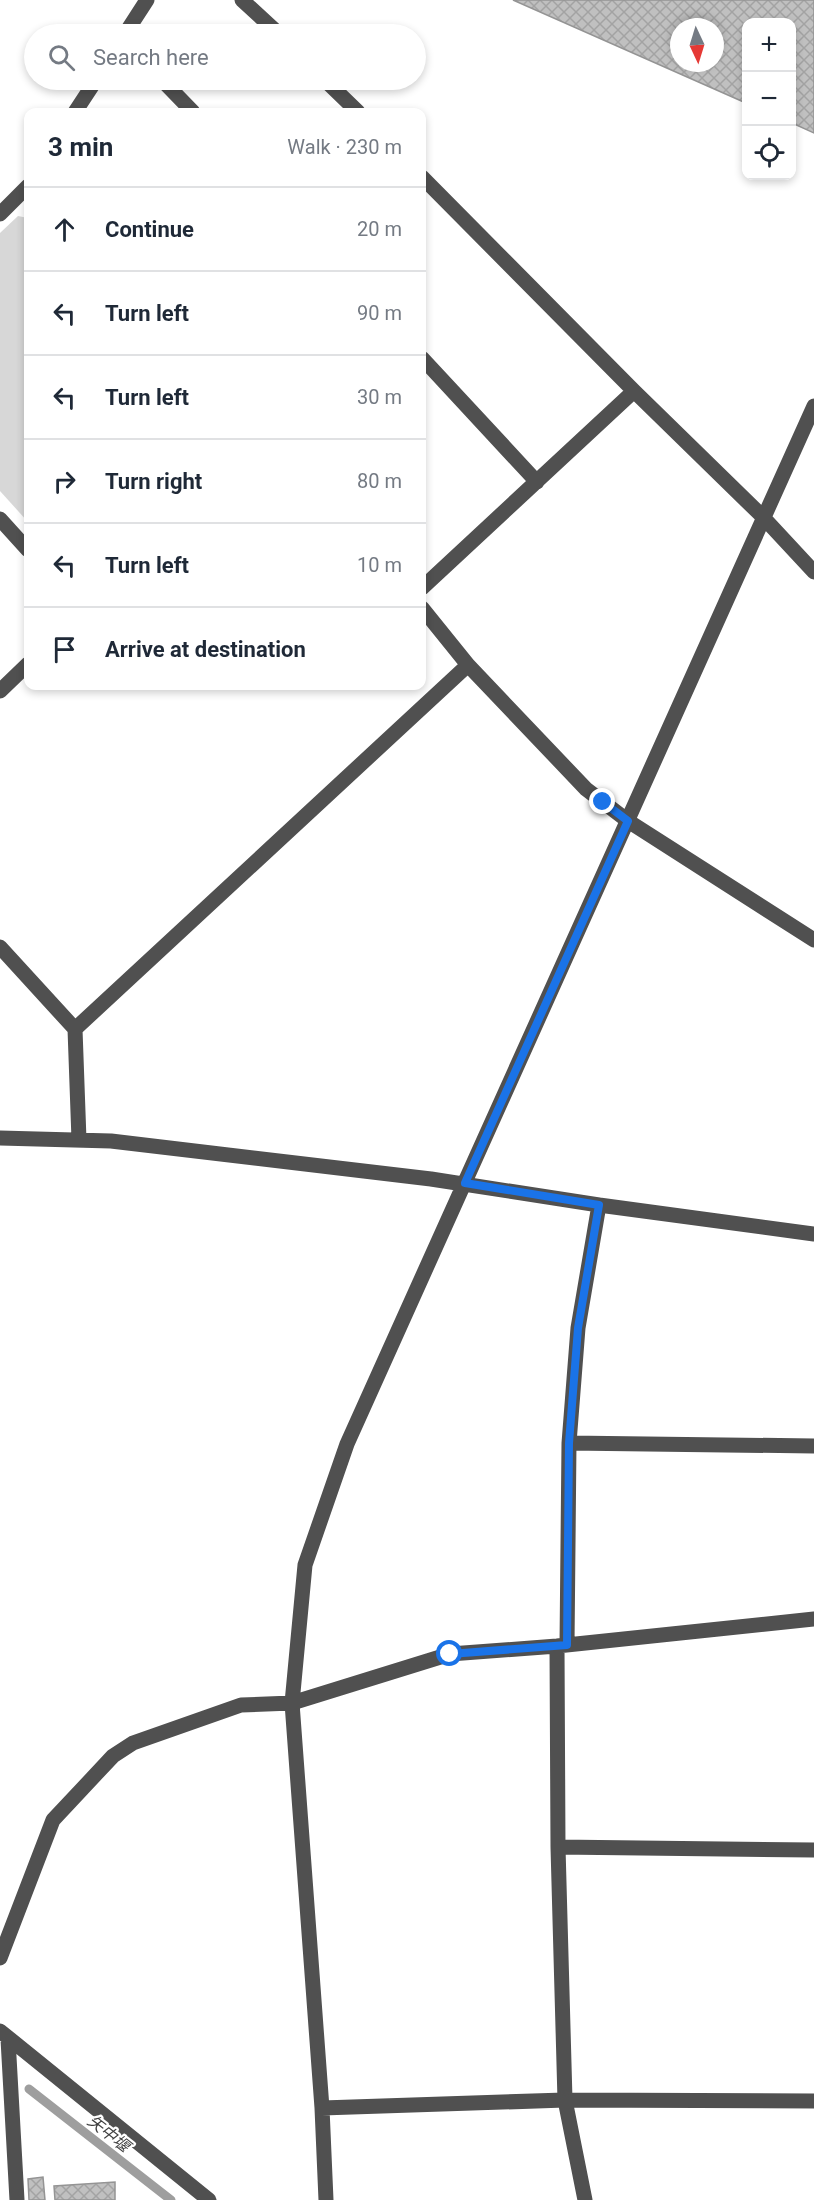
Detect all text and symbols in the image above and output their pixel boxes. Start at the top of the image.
north arrow [670,18,724,72]
map controls [742,18,796,180]
button: + [742,18,796,72]
search box [24,24,426,90]
icon: search [45,41,78,74]
text: Search here [93,45,209,70]
button: − [742,72,796,126]
button: locate [742,126,796,180]
text: 3 min [48,132,113,162]
text: Walk · 230 m [287,135,402,159]
icon: ahead [48,213,81,246]
text: Continue [105,217,194,242]
text: 20 m [357,217,402,241]
icon: left [48,297,81,330]
text: Turn left [105,301,189,326]
text: 90 m [357,301,402,325]
icon: left [48,381,81,414]
text: Turn left [105,385,189,410]
text: 30 m [357,385,402,409]
icon: right [48,465,81,498]
text: Turn right [105,469,202,494]
text: 80 m [357,469,402,493]
icon: left [48,549,81,582]
text: Turn left [105,553,189,578]
text: 10 m [357,553,402,577]
icon: arrive [48,633,81,666]
text: Arrive at destination [105,637,306,662]
route end [589,788,615,814]
route start [436,1640,462,1666]
water label: 矢中堰 [84,2111,136,2157]

